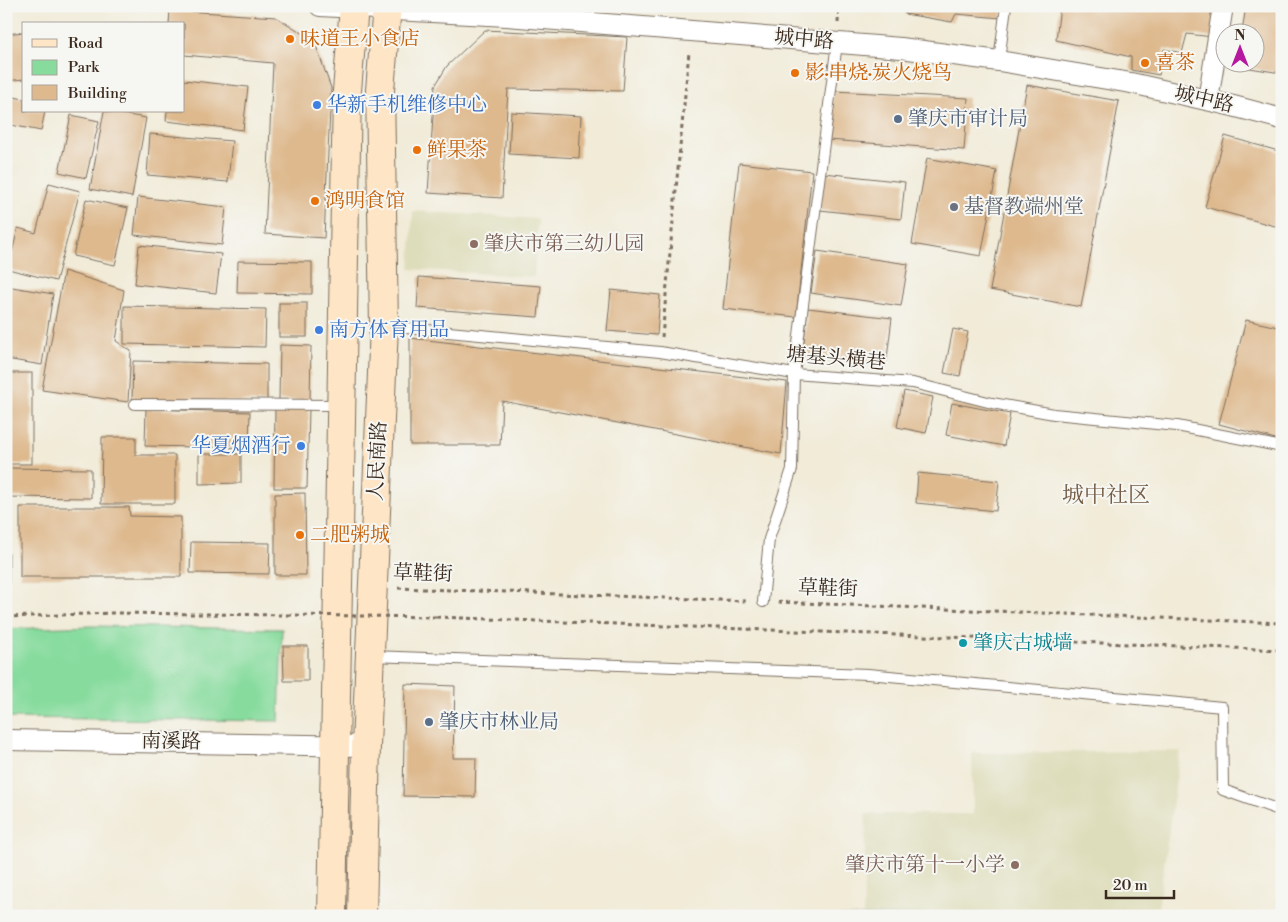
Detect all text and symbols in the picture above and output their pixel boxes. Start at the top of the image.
legend [22,22,185,112]
north arrow [1216,22,1266,72]
street label: 城中路 [773,25,835,55]
place label: 味道王小食店 [300,27,420,52]
text: N [1234,27,1246,45]
marker: 味道王小食店 [284,33,296,45]
text: Road [68,34,103,53]
place label: 喜茶 [1155,51,1195,76]
marker: 喜茶 [1139,57,1151,69]
text: Park [68,58,100,77]
place label: 影·串烧·炭火烧鸟 [805,61,952,86]
marker: 影·串烧·炭火烧鸟 [789,67,801,79]
street label: 城中路 [1172,81,1236,119]
text: Building [67,84,127,103]
place label: 华新手机维修中心 [327,93,487,118]
marker: 华新手机维修中心 [311,99,323,111]
place label: 肇庆市审计局 [908,107,1028,132]
marker: 肇庆市审计局 [892,113,904,125]
place label: 鲜果茶 [427,138,487,163]
marker: 鲜果茶 [411,144,423,156]
place label: 鸿明食馆 [325,189,405,214]
marker: 鸿明食馆 [309,195,321,207]
place label: 基督教端州堂 [964,195,1084,220]
marker: 基督教端州堂 [948,201,960,213]
place label: 肇庆市第三幼儿园 [484,232,644,257]
marker: 肇庆市第三幼儿园 [468,238,480,250]
place label: 南方体育用品 [329,318,449,343]
marker: 南方体育用品 [313,324,325,336]
street label: 塘基头横巷 [785,342,887,376]
street label: 人民南路 [363,420,393,502]
place label: 华夏烟酒行 [191,434,291,459]
marker: 华夏烟酒行 [295,440,307,452]
district label: 城中社区 [1062,482,1150,509]
place label: 二肥粥城 [310,523,390,548]
marker: 二肥粥城 [294,529,306,541]
street label: 草鞋街 [393,560,453,588]
street label: 草鞋街 [798,575,858,603]
place label: 肇庆古城墙 [973,631,1073,656]
marker: 肇庆古城墙 [957,637,969,649]
place label: 肇庆市林业局 [439,710,559,735]
marker: 肇庆市林业局 [423,716,435,728]
street label: 南溪路 [141,729,201,755]
place label: 肇庆市第十一小学 [845,853,1005,878]
marker: 肇庆市第十一小学 [1009,859,1021,871]
scale bar [1106,867,1173,899]
text: 20 m [1113,876,1148,895]

